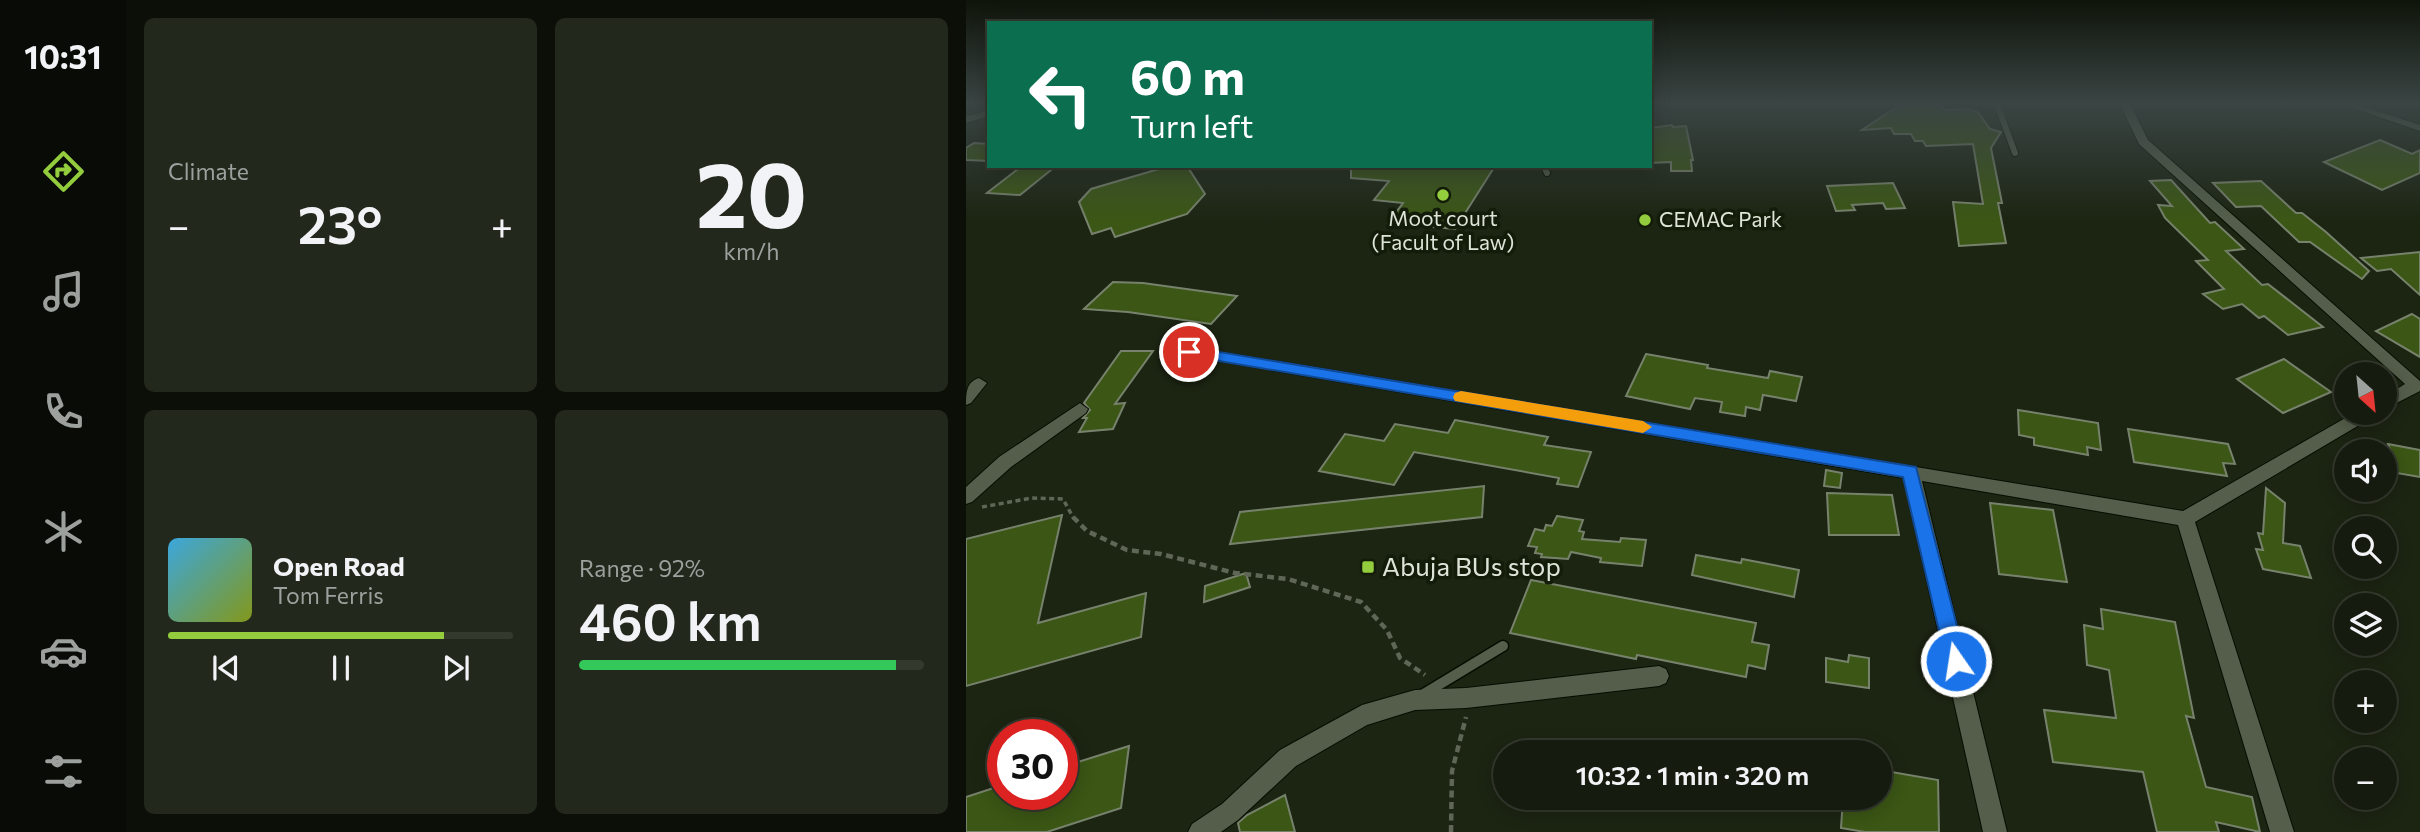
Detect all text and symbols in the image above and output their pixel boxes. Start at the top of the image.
text: 10:31 [24,36,102,76]
text: 60 m [1130,45,1245,105]
icon: left [1015,49,1106,140]
text: Turn left [1130,105,1254,145]
text: 20 [696,135,807,247]
icon: directions [39,147,88,196]
text: Climate [168,157,249,185]
marker: Moot court (Facult of Law) [1435,187,1451,203]
text: 23° [298,191,383,255]
text: − [168,201,190,248]
text: + [491,201,513,248]
place label: Moot court (Facult of Law) [1372,205,1514,254]
place label: CEMAC Park [1659,206,1782,231]
marker: CEMAC Park [1637,212,1653,228]
text: km/h [724,237,779,265]
icon: music [39,267,88,316]
pin [1159,322,1219,382]
icon: arrive [1170,333,1208,371]
north arrow [2334,362,2398,425]
map controls [2334,362,2397,810]
icon: phone [39,387,88,436]
button: sound [2334,439,2397,502]
icon: climate [39,507,88,556]
button: search [2334,516,2397,579]
text: Open Road [273,550,405,581]
place label: Abuja BUs stop [1382,550,1561,581]
text: Range · 92% [579,554,705,582]
marker: Abuja BUs stop [1360,559,1376,575]
text: Tom Ferris [273,581,384,609]
text: 460 km [579,588,762,652]
button: layers [2334,593,2397,656]
position arrow [1919,624,1993,698]
icon: car [39,627,88,676]
icon: previous [207,649,245,687]
icon: pause [322,649,360,687]
icon: next [437,649,475,687]
button: + [2334,670,2397,733]
speed limit sign: 30 [987,719,1078,810]
icon: filters [39,747,88,796]
button: − [2334,747,2397,810]
text: 10:32 · 1 min · 320 m [1576,759,1809,790]

